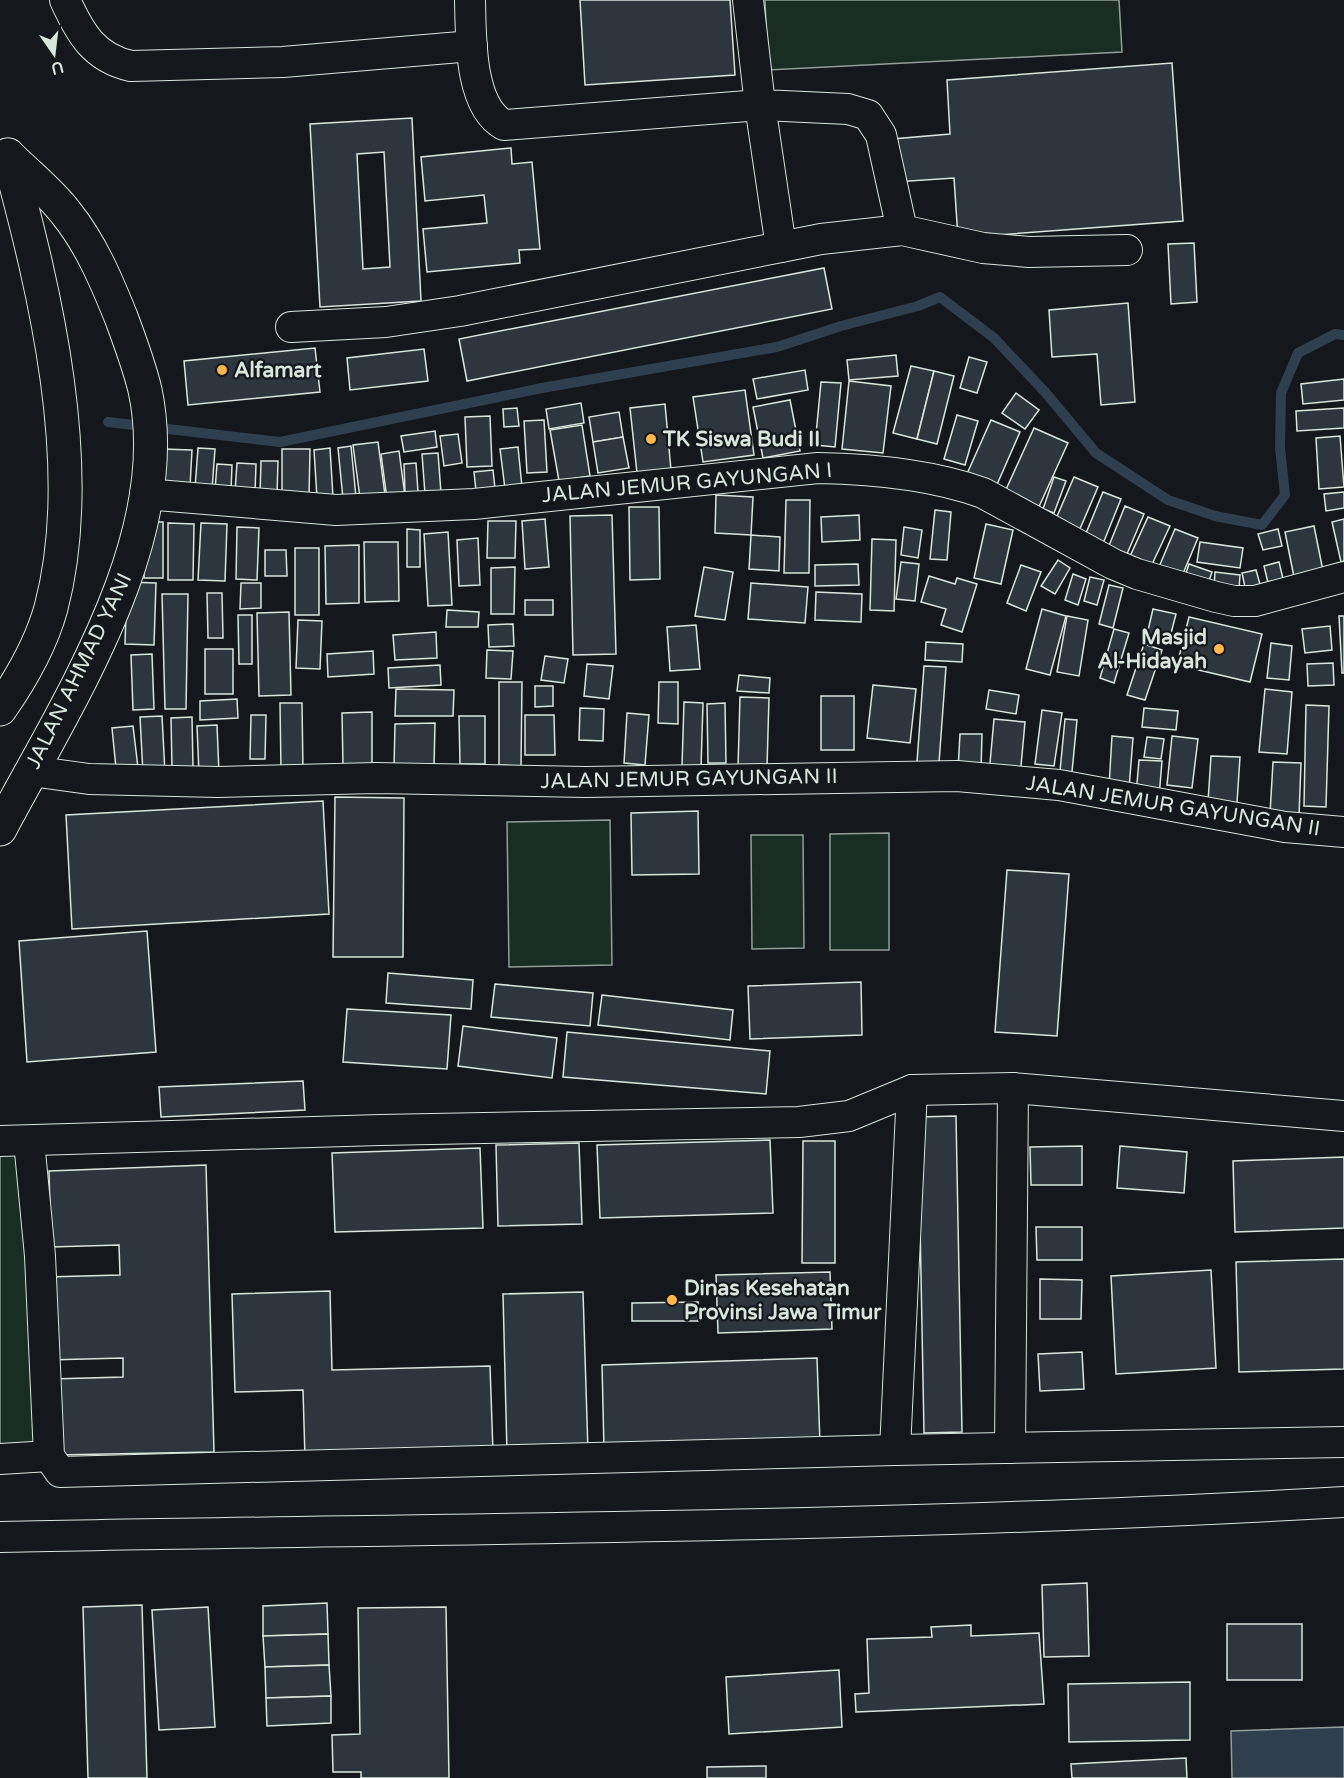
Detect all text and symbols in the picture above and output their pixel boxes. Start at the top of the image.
north arrow [24,24,84,84]
text: U [49,56,66,79]
place label: Alfamart [234,358,321,383]
marker: Alfamart [215,363,229,377]
place label: TK Siswa Budi II [662,427,820,452]
marker: TK Siswa Budi II [644,432,658,446]
street label: JALAN JEMUR GAYUNGAN I [541,458,833,508]
street label: JALAN AHMAD YANI [21,569,137,773]
place label: Masjid Al-Hidayah [1097,625,1207,674]
marker: Masjid Al-Hidayah [1212,642,1226,656]
street label: JALAN JEMUR GAYUNGAN II [540,764,838,794]
street label: JALAN JEMUR GAYUNGAN II [1024,770,1322,842]
place label: Dinas Kesehatan Provinsi Jawa Timur [684,1276,882,1325]
marker: Dinas Kesehatan Provinsi Jawa Timur [665,1293,679,1307]

